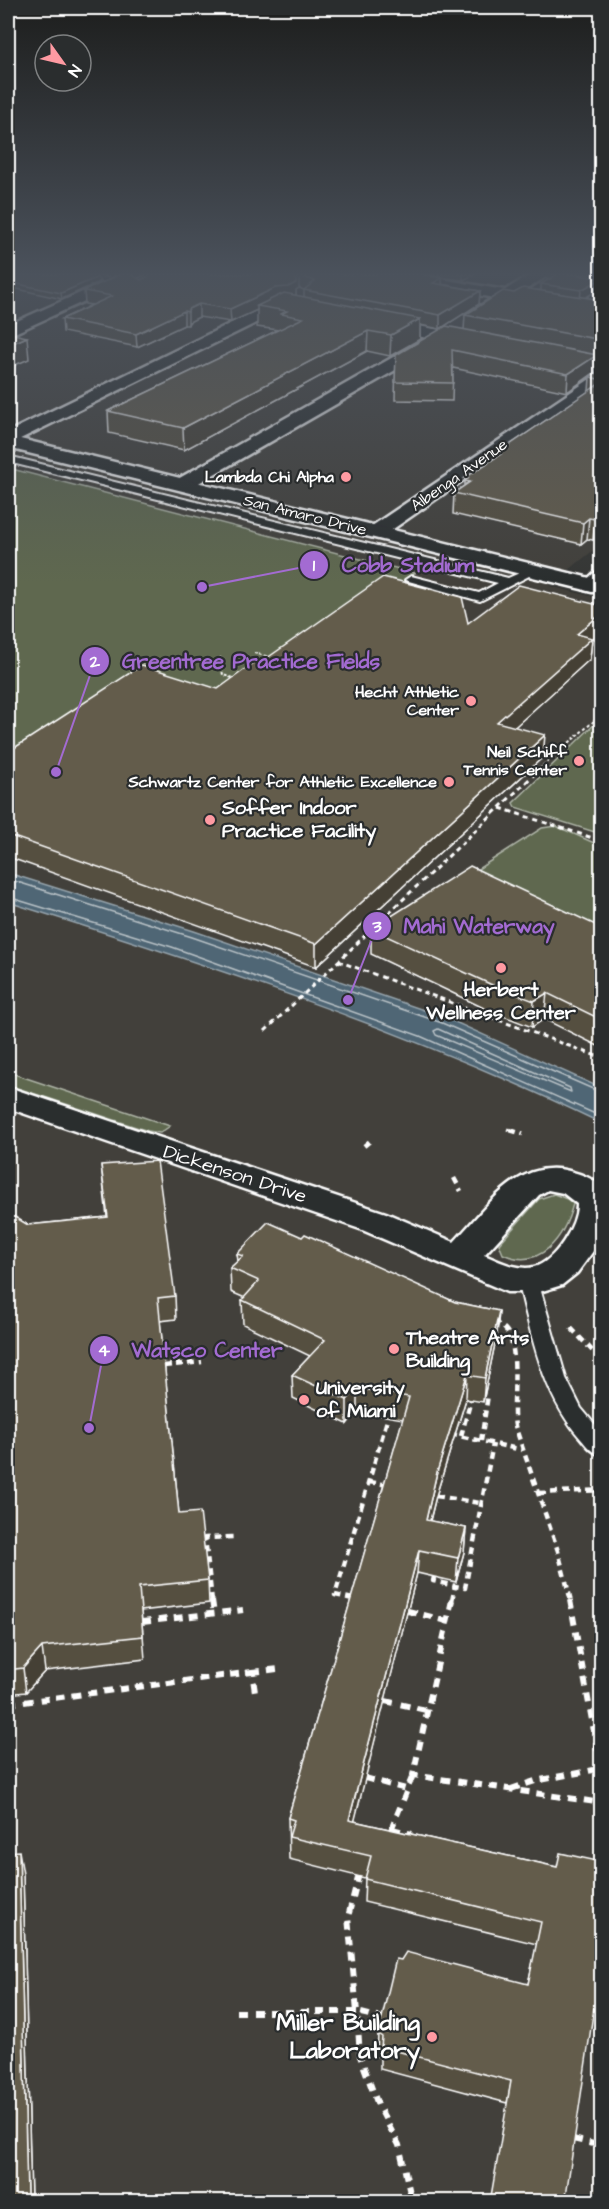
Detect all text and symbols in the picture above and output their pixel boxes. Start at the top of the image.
north arrow [33,33,93,93]
text: N [63,61,87,81]
street label: Albenga Avenue [406,433,513,517]
place label: Lambda Chi Alpha [205,466,335,488]
marker: Lambda Chi Alpha [339,470,353,484]
street label: San Amaro Drive [241,489,369,541]
callout: Cobb Stadium [299,545,486,584]
text: Cobb Stadium [342,551,475,580]
text: 1 [313,553,316,578]
callout: Greentree Practice Fields [80,641,392,680]
text: Greentree Practice Fields [122,647,380,676]
text: 2 [89,649,101,674]
place label: Hecht Athletic Center [355,681,460,721]
marker: Hecht Athletic Center [464,694,478,708]
place label: Neil Schiff Tennis Center [463,741,568,781]
marker: Neil Schiff Tennis Center [572,754,586,768]
place label: Schwartz Center for Athletic Excellence [127,771,437,793]
marker: Schwartz Center for Athletic Excellence [442,775,456,789]
place label: Soffer Indoor Practice Facility [221,794,376,846]
marker: Soffer Indoor Practice Facility [203,813,217,827]
callout: Mahi Waterway [362,906,567,945]
text: Mahi Waterway [403,912,555,944]
text: 3 [371,914,382,939]
marker: Herbert Wellness Center [494,961,508,975]
place label: Herbert Wellness Center [425,976,577,1027]
street label: Dickenson Drive [160,1138,310,1210]
place label: Theatre Arts Building [405,1324,529,1376]
callout: Watsco Center [89,1331,295,1370]
text: Watsco Center [130,1336,283,1365]
text: 4 [98,1338,111,1363]
marker: Theatre Arts Building [387,1342,401,1356]
place label: University of Miami [316,1374,405,1425]
marker: University of Miami [297,1393,311,1407]
place label: Miller Building Laboratory [276,2006,421,2070]
marker: Miller Building Laboratory [425,2030,439,2044]

